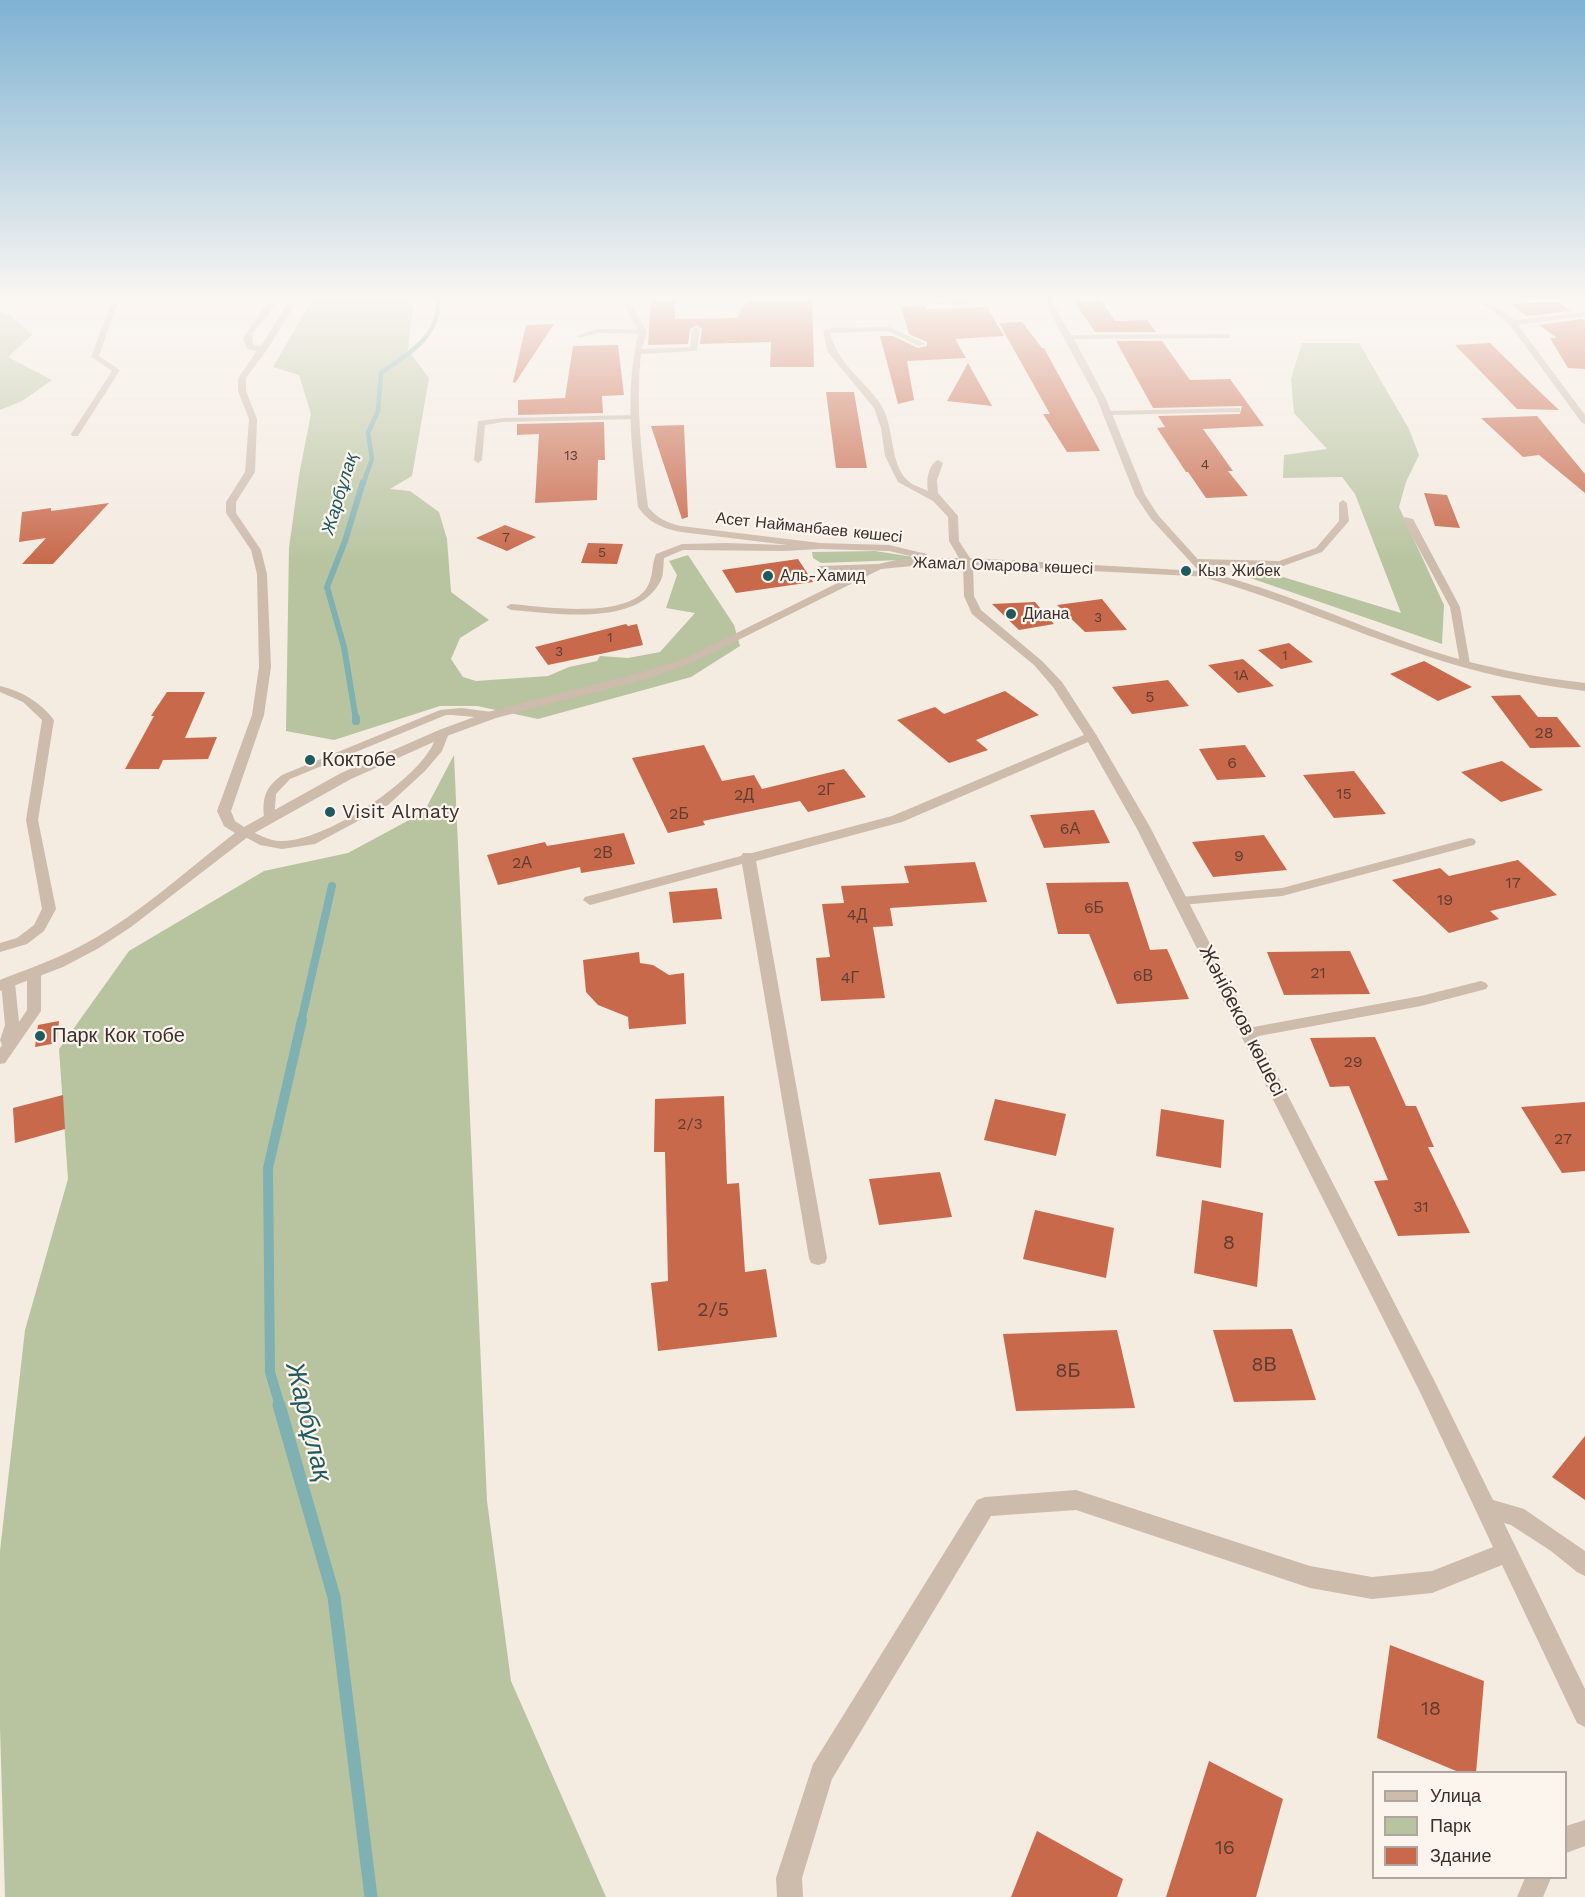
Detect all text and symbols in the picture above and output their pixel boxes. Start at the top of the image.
house number: 13 [564,448,578,464]
water label: Жарбұлақ [317,451,363,537]
house number: 4 [1201,457,1209,473]
street label: Асет Найманбаев көшесі [715,509,903,547]
house number: 7 [502,530,510,546]
house number: 5 [598,545,606,561]
street label: Жамал Омарова көшесі [912,553,1094,579]
place label: Кыз Жибек [1198,561,1280,581]
marker: Кыз Жибек [1179,564,1193,578]
place label: Аль-Хамид [780,566,865,586]
marker: Аль-Хамид [761,569,775,583]
place label: Диана [1023,604,1069,624]
marker: Диана [1004,607,1018,621]
house number: 3 [1094,610,1102,626]
house number: 1 [607,630,613,646]
house number: 3 [555,644,563,660]
house number: 1 [1282,648,1288,664]
house number: 1А [1234,668,1248,684]
house number: 5 [1145,687,1155,707]
house number: 28 [1534,723,1554,743]
place label: Коктобе [322,748,396,772]
marker: Коктобе [303,753,317,767]
house number: 6 [1227,753,1237,773]
house number: 2Г [817,780,835,800]
house number: 15 [1336,784,1352,804]
house number: 2Д [734,785,754,805]
place label: Visit Almaty [342,800,459,824]
house number: 2Б [669,804,689,824]
marker: Visit Almaty [323,805,337,819]
house number: 6А [1060,819,1080,839]
house number: 2В [593,843,613,863]
house number: 9 [1234,846,1244,866]
house number: 2А [512,853,532,873]
house number: 17 [1505,873,1521,893]
house number: 19 [1437,890,1453,910]
house number: 6Б [1084,898,1104,918]
house number: 4Д [847,905,867,925]
street label: Жәнібеков көшесі [1194,941,1290,1101]
house number: 21 [1310,963,1326,983]
house number: 6В [1133,966,1153,986]
house number: 4Г [841,968,859,988]
place label: Парк Кок тобе [52,1024,185,1048]
marker: Парк Кок тобе [33,1029,47,1043]
house number: 29 [1343,1052,1363,1072]
house number: 2/3 [677,1114,703,1134]
house number: 27 [1554,1129,1572,1149]
house number: 31 [1413,1197,1429,1217]
house number: 8 [1223,1231,1235,1255]
house number: 2/5 [697,1298,729,1322]
house number: 8В [1251,1353,1277,1377]
water label: Жарбұлақ [278,1359,338,1485]
house number: 8Б [1055,1359,1081,1383]
house number: 18 [1421,1697,1441,1721]
legend [1372,1771,1567,1879]
text: Улица [1430,1785,1481,1806]
text: Парк [1430,1815,1471,1836]
house number: 16 [1215,1836,1235,1860]
text: Здание [1430,1845,1491,1866]

